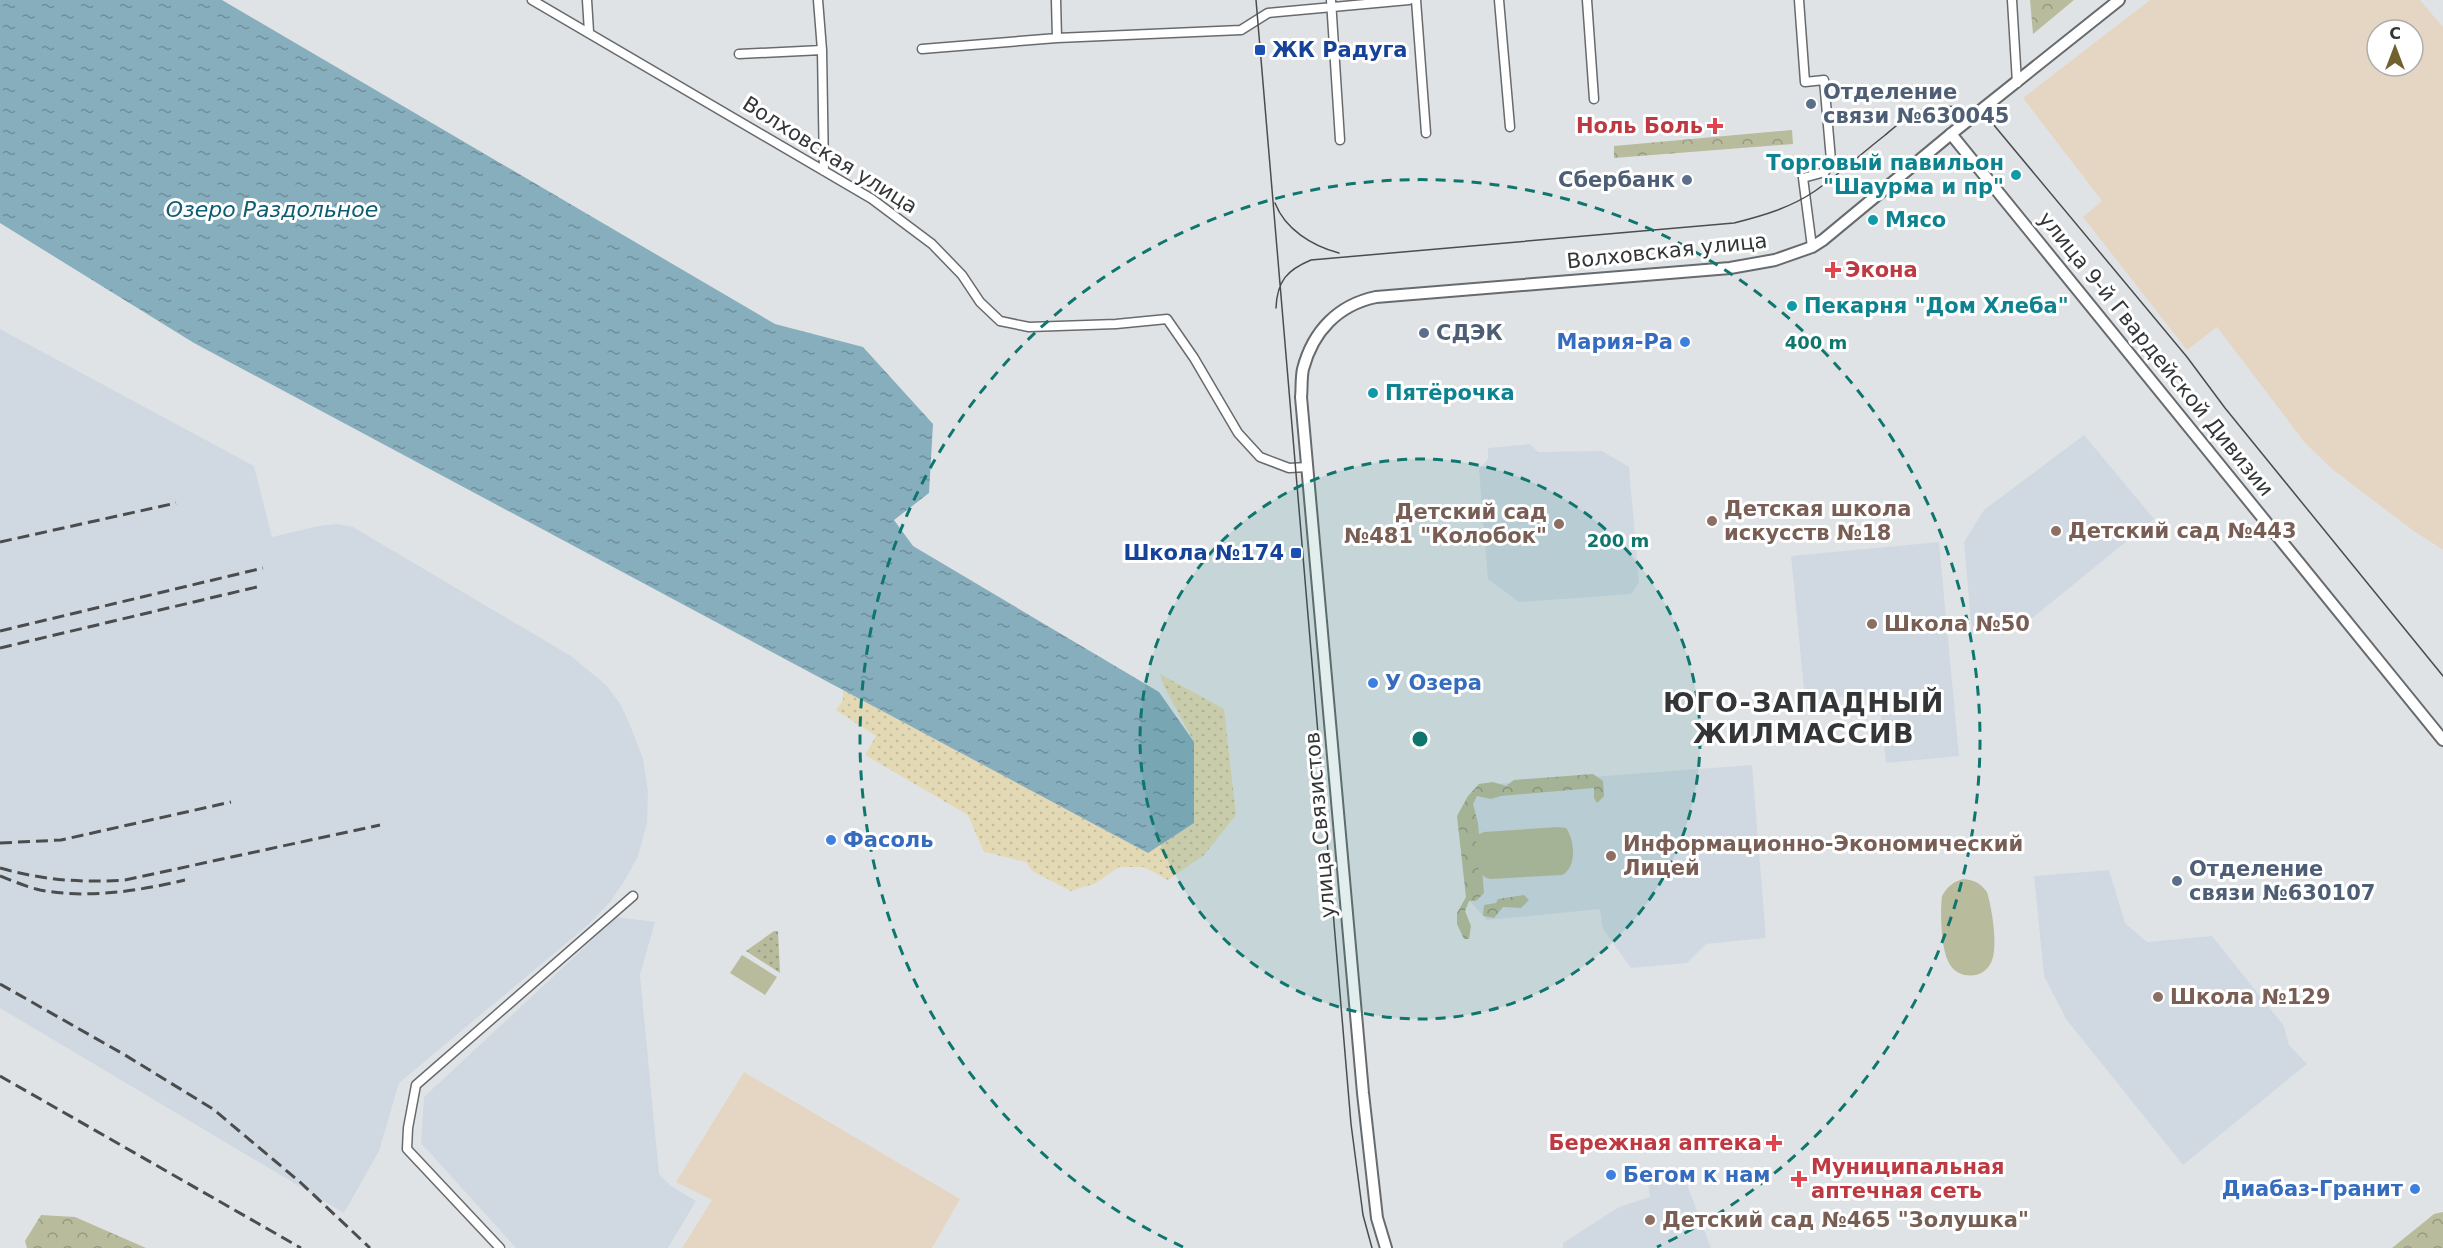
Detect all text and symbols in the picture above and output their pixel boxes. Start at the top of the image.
north arrow [2365,18,2425,78]
text: С [2389,24,2401,43]
place label: ЖК Радуга [1272,38,1408,62]
marker: ЖК Радуга [1253,43,1267,57]
place label: Отделение связи №630045 [1823,80,2009,128]
street label: Волховская улица [738,91,922,219]
marker: Отделение связи №630045 [1804,97,1818,111]
place label: Ноль Боль [1576,114,1703,138]
marker: Ноль Боль [1708,119,1722,133]
place label: Торговый павильон "Шаурма и пр" [1766,151,2004,199]
place label: Сбербанк [1558,168,1675,192]
marker: Торговый павильон "Шаурма и пр" [2009,168,2023,182]
marker: Сбербанк [1680,173,1694,187]
water label: Озеро Раздольное [166,197,378,222]
street label: улица 9-й Гвардейской Дивизии [2034,207,2278,501]
place label: Мясо [1885,208,1946,232]
marker: Мясо [1866,213,1880,227]
street label: Волховская улица [1566,229,1768,273]
place label: Экона [1845,258,1918,282]
marker: Экона [1826,263,1840,277]
place label: Пекарня "Дом Хлеба" [1804,294,2069,318]
marker: Пекарня "Дом Хлеба" [1785,299,1799,313]
place label: СДЭК [1436,321,1503,345]
marker: СДЭК [1417,326,1431,340]
place label: Мария-Ра [1556,330,1673,354]
text: 400 m [1785,332,1847,353]
marker: Мария-Ра [1678,335,1692,349]
place label: Пятёрочка [1385,381,1515,405]
marker: Пятёрочка [1366,386,1380,400]
place label: Детская школа искусств №18 [1724,497,1911,545]
place label: Детский сад №481 "Колобок" [1344,500,1547,548]
marker: Детская школа искусств №18 [1705,514,1719,528]
marker: Детский сад №481 "Колобок" [1552,517,1566,531]
place label: Детский сад №443 [2068,519,2297,543]
marker: Детский сад №443 [2049,524,2063,538]
text: 200 m [1587,530,1649,551]
place label: Школа №174 [1123,541,1284,565]
marker: Школа №174 [1289,546,1303,560]
place label: Школа №50 [1884,612,2030,636]
marker: Школа №50 [1865,617,1879,631]
place label: У Озера [1385,671,1482,695]
marker: У Озера [1366,676,1380,690]
district label: ЮГО-ЗАПАДНЫЙ ЖИЛМАССИВ [1663,687,1945,749]
centre of rings [1410,729,1430,749]
street label: улица Связистов [1300,731,1340,919]
place label: Фасоль [843,828,934,852]
place label: Информационно-Экономический Лицей [1623,832,2023,880]
marker: Фасоль [824,833,838,847]
marker: Информационно-Экономический Лицей [1604,849,1618,863]
place label: Отделение связи №630107 [2189,857,2375,905]
marker: Отделение связи №630107 [2170,874,2184,888]
place label: Школа №129 [2170,985,2331,1009]
marker: Школа №129 [2151,990,2165,1004]
place label: Бережная аптека [1549,1131,1762,1155]
marker: Бережная аптека [1767,1136,1781,1150]
place label: Муниципальная аптечная сеть [1811,1155,2005,1203]
place label: Бегом к нам [1623,1163,1771,1187]
marker: Бегом к нам [1604,1168,1618,1182]
marker: Муниципальная аптечная сеть [1792,1172,1806,1186]
place label: Диабаз-Гранит [2222,1177,2404,1201]
marker: Диабаз-Гранит [2408,1182,2422,1196]
place label: Детский сад №465 "Золушка" [1662,1208,2029,1232]
marker: Детский сад №465 "Золушка" [1643,1213,1657,1227]

